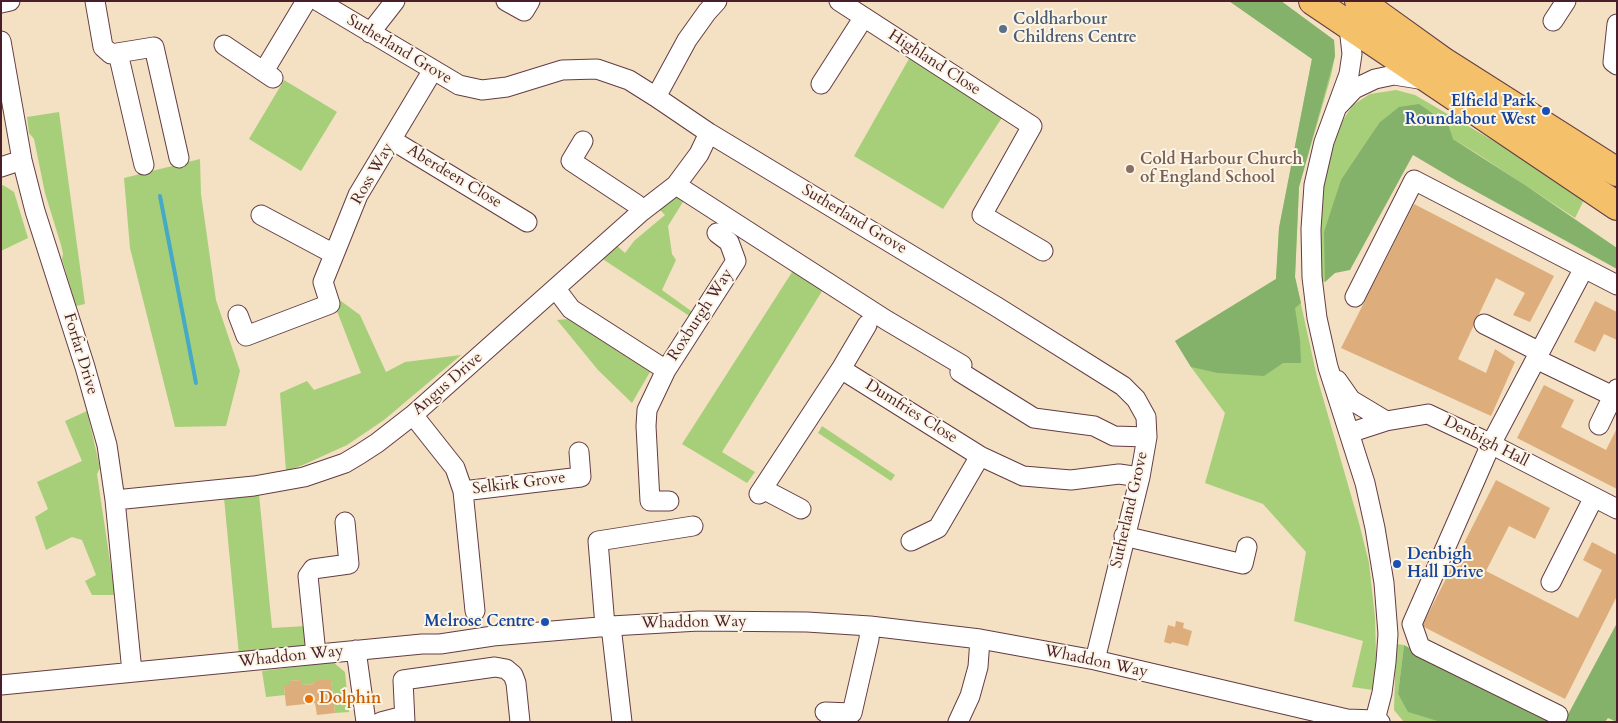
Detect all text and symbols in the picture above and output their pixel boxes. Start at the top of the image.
place label: Coldharbour Childrens Centre [1013,10,1137,48]
street label: Sutherland Grove [343,11,455,89]
marker: Coldharbour Childrens Centre [997,23,1009,35]
street label: Highland Close [884,26,984,100]
place label: Elfield Park Roundabout West [1405,92,1536,130]
marker: Elfield Park Roundabout West [1540,105,1552,117]
street label: Ross Way [348,140,398,208]
street label: Aberdeen Close [403,141,505,213]
place label: Cold Harbour Church of England School [1140,150,1303,188]
marker: Cold Harbour Church of England School [1124,163,1136,175]
street label: Sutherland Grove [798,181,910,259]
street label: Roxburgh Way [664,265,738,365]
street label: Forfar Drive [59,311,101,397]
street label: Angus Drive [409,348,487,420]
street label: Dumfries Close [861,376,961,448]
street label: Denbigh Hall [1440,412,1532,472]
street label: Sutherland Grove [1107,450,1153,570]
street label: Selkirk Grove [471,469,567,499]
place label: Denbigh Hall Drive [1407,545,1484,583]
marker: Denbigh Hall Drive [1391,558,1403,570]
place label: Melrose Centre [424,612,535,632]
street label: Whaddon Way [641,612,747,634]
marker: Melrose Centre [539,616,551,628]
street label: Whaddon Way [238,642,344,672]
street label: Whaddon Way [1042,642,1150,682]
place label: Dolphin [319,689,381,709]
marker: Dolphin [303,693,315,705]

